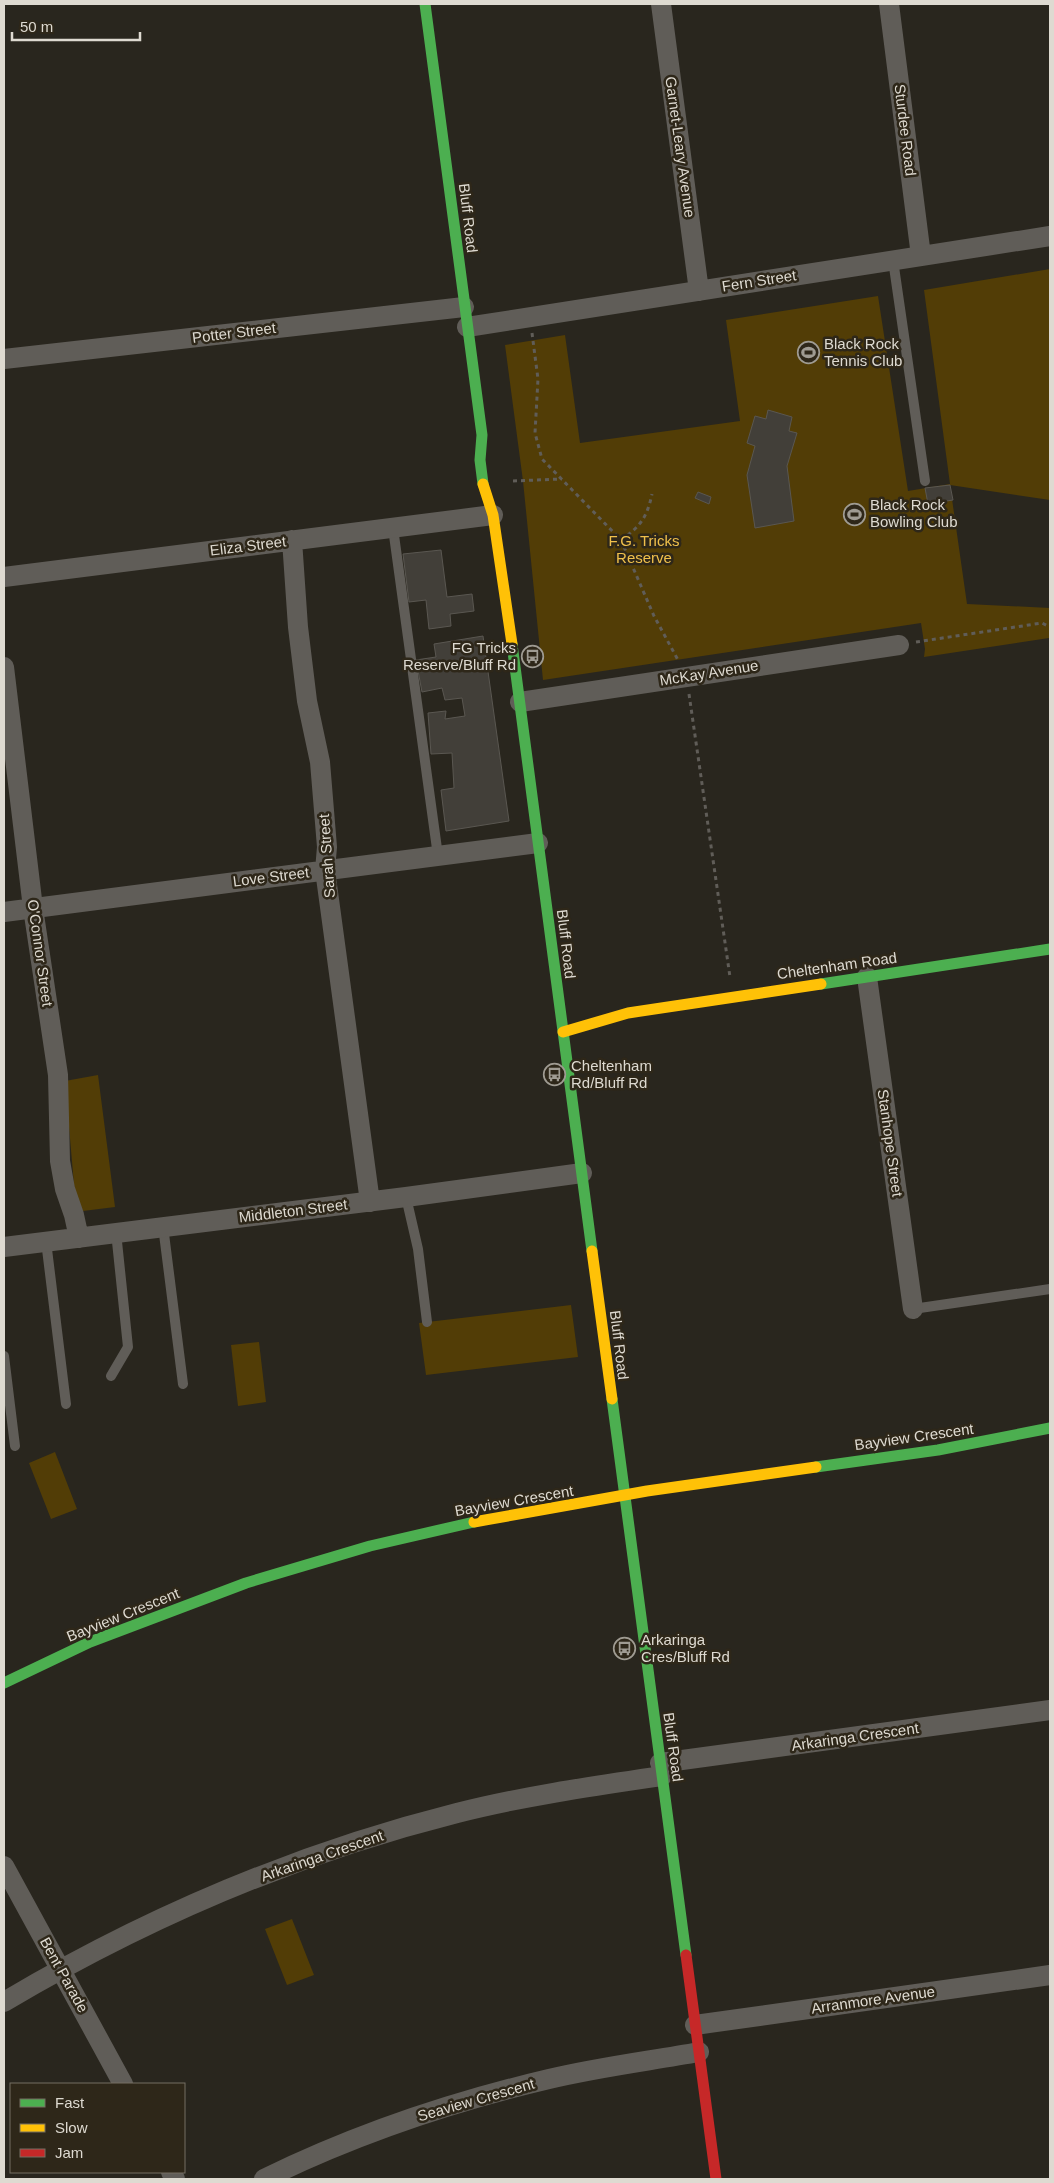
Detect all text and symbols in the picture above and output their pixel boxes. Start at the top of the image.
scale bar [12,10,140,42]
text: 50 m [20,18,53,35]
street label: Garnet-Leary Avenue [662,75,699,219]
street label: Sturdee Road [891,83,920,177]
street label: Bluff Road [456,182,481,254]
street label: Fern Street [721,266,798,295]
street label: Potter Street [191,319,278,346]
place label: Black Rock Tennis Club [824,335,902,369]
sports icon: Black Rock Tennis Club [796,341,820,365]
place label: Black Rock Bowling Club [870,496,958,530]
sports icon: Black Rock Bowling Club [842,502,866,526]
street label: Eliza Street [209,532,288,559]
park label: F.G. Tricks Reserve [609,532,679,566]
place label: FG Tricks Reserve/Bluff Rd [403,639,516,673]
bus stop icon: FG Tricks Reserve/Bluff Rd [520,645,544,669]
street label: McKay Avenue [658,656,760,689]
street label: Sarah Street [315,813,338,899]
street label: Love Street [232,863,311,890]
street label: O'Connor Street [25,898,57,1008]
street label: Bluff Road [554,908,579,980]
street label: Cheltenham Road [776,949,898,982]
place label: Cheltenham Rd/Bluff Rd [571,1057,652,1091]
bus stop icon: Cheltenham Rd/Bluff Rd [543,1063,567,1087]
street label: Stanhope Street [875,1088,907,1199]
street label: Middleton Street [238,1195,349,1226]
street label: Bluff Road [607,1309,632,1381]
street label: Bayview Crescent [853,1420,975,1453]
street label: Bayview Crescent [453,1482,575,1519]
street label: Bayview Crescent [64,1584,182,1645]
place label: Arkaringa Cres/Bluff Rd [641,1631,730,1665]
bus stop icon: Arkaringa Cres/Bluff Rd [613,1637,637,1661]
street label: Bluff Road [660,1711,687,1783]
street label: Arkaringa Crescent [790,1719,921,1754]
street label: Arkaringa Crescent [258,1826,386,1884]
street label: Bent Parade [37,1934,92,2015]
street label: Arranmore Avenue [810,1982,936,2017]
street label: Seaview Crescent [415,2074,537,2124]
legend [10,2083,185,2173]
text: Fast [55,2094,85,2111]
text: Slow [55,2119,88,2136]
text: Jam [55,2144,83,2161]

